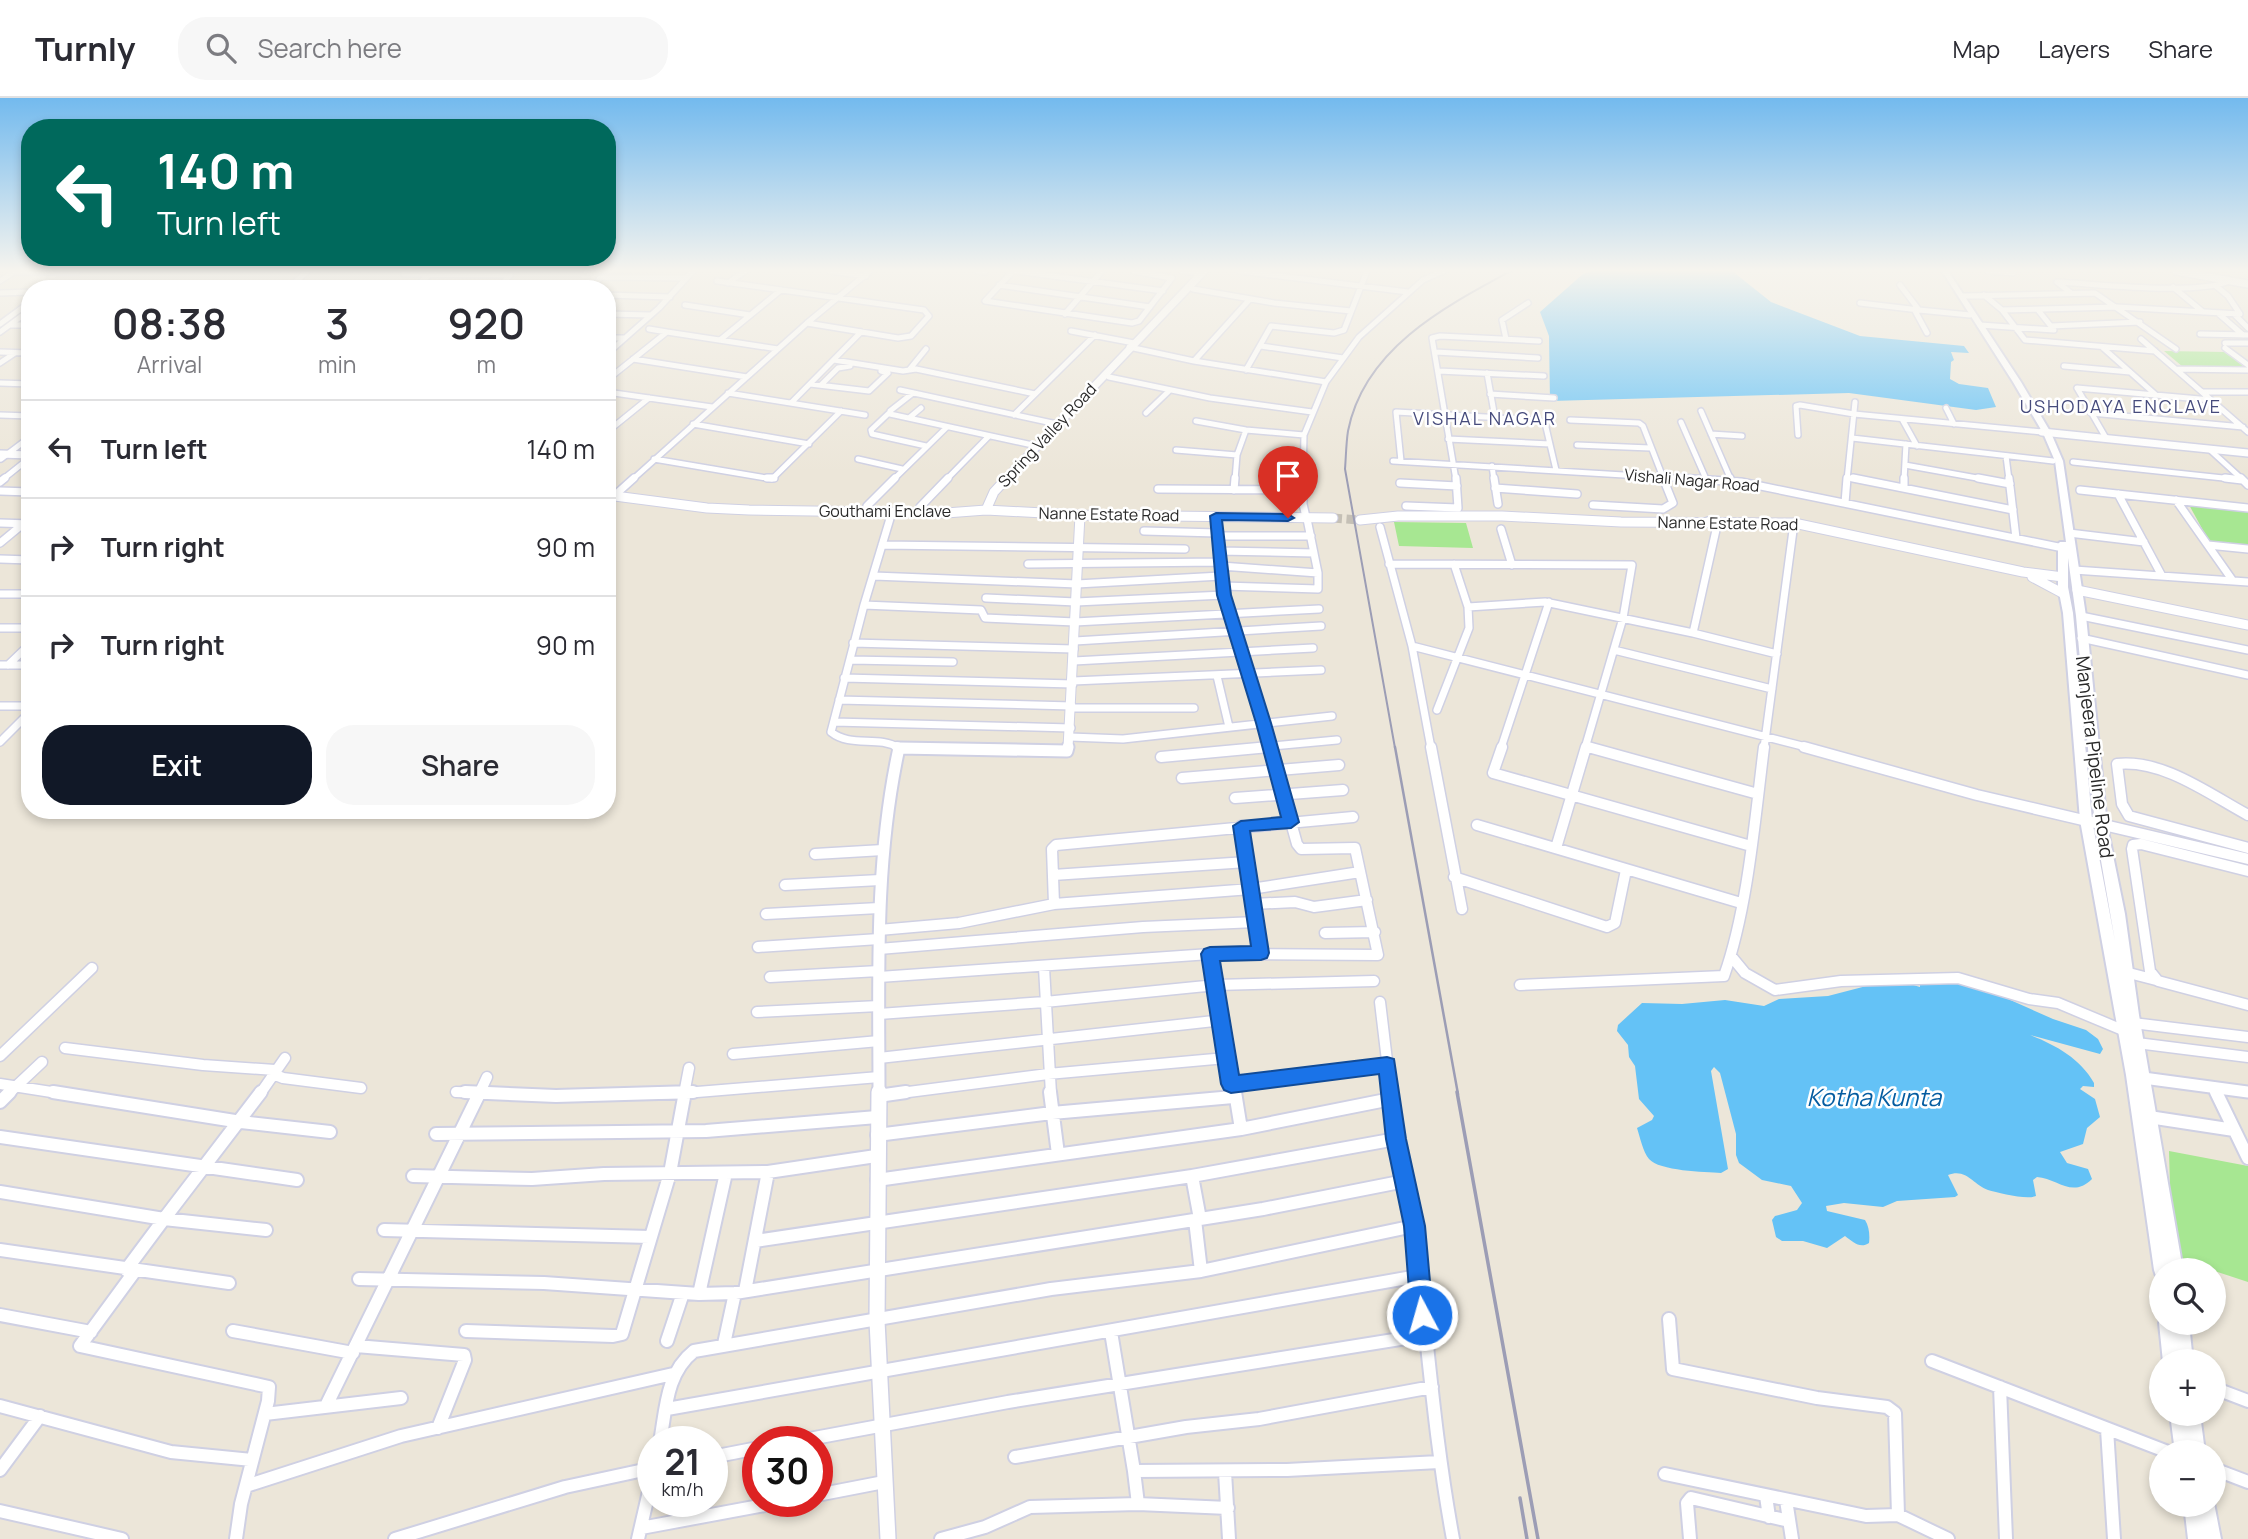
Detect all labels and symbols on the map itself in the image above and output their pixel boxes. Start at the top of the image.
street label: Spring Valley Road [993,378,1101,492]
district label: USHODAYA ENCLAVE [2020,394,2222,418]
district label: VISHAL NAGAR [1413,406,1557,430]
pin [1258,446,1318,518]
street label: Vishali Nagar Road [1623,463,1761,497]
street label: Gouthami Enclave [819,500,951,522]
street label: Nanne Estate Road [1038,502,1180,526]
street label: Nanne Estate Road [1657,511,1799,535]
street label: Manjeera Pipeline Road [2070,654,2120,860]
water label: Kotha Kunta [1807,1080,1943,1113]
position arrow [1385,1278,1459,1352]
speed limit sign: 30 [742,1426,833,1517]

